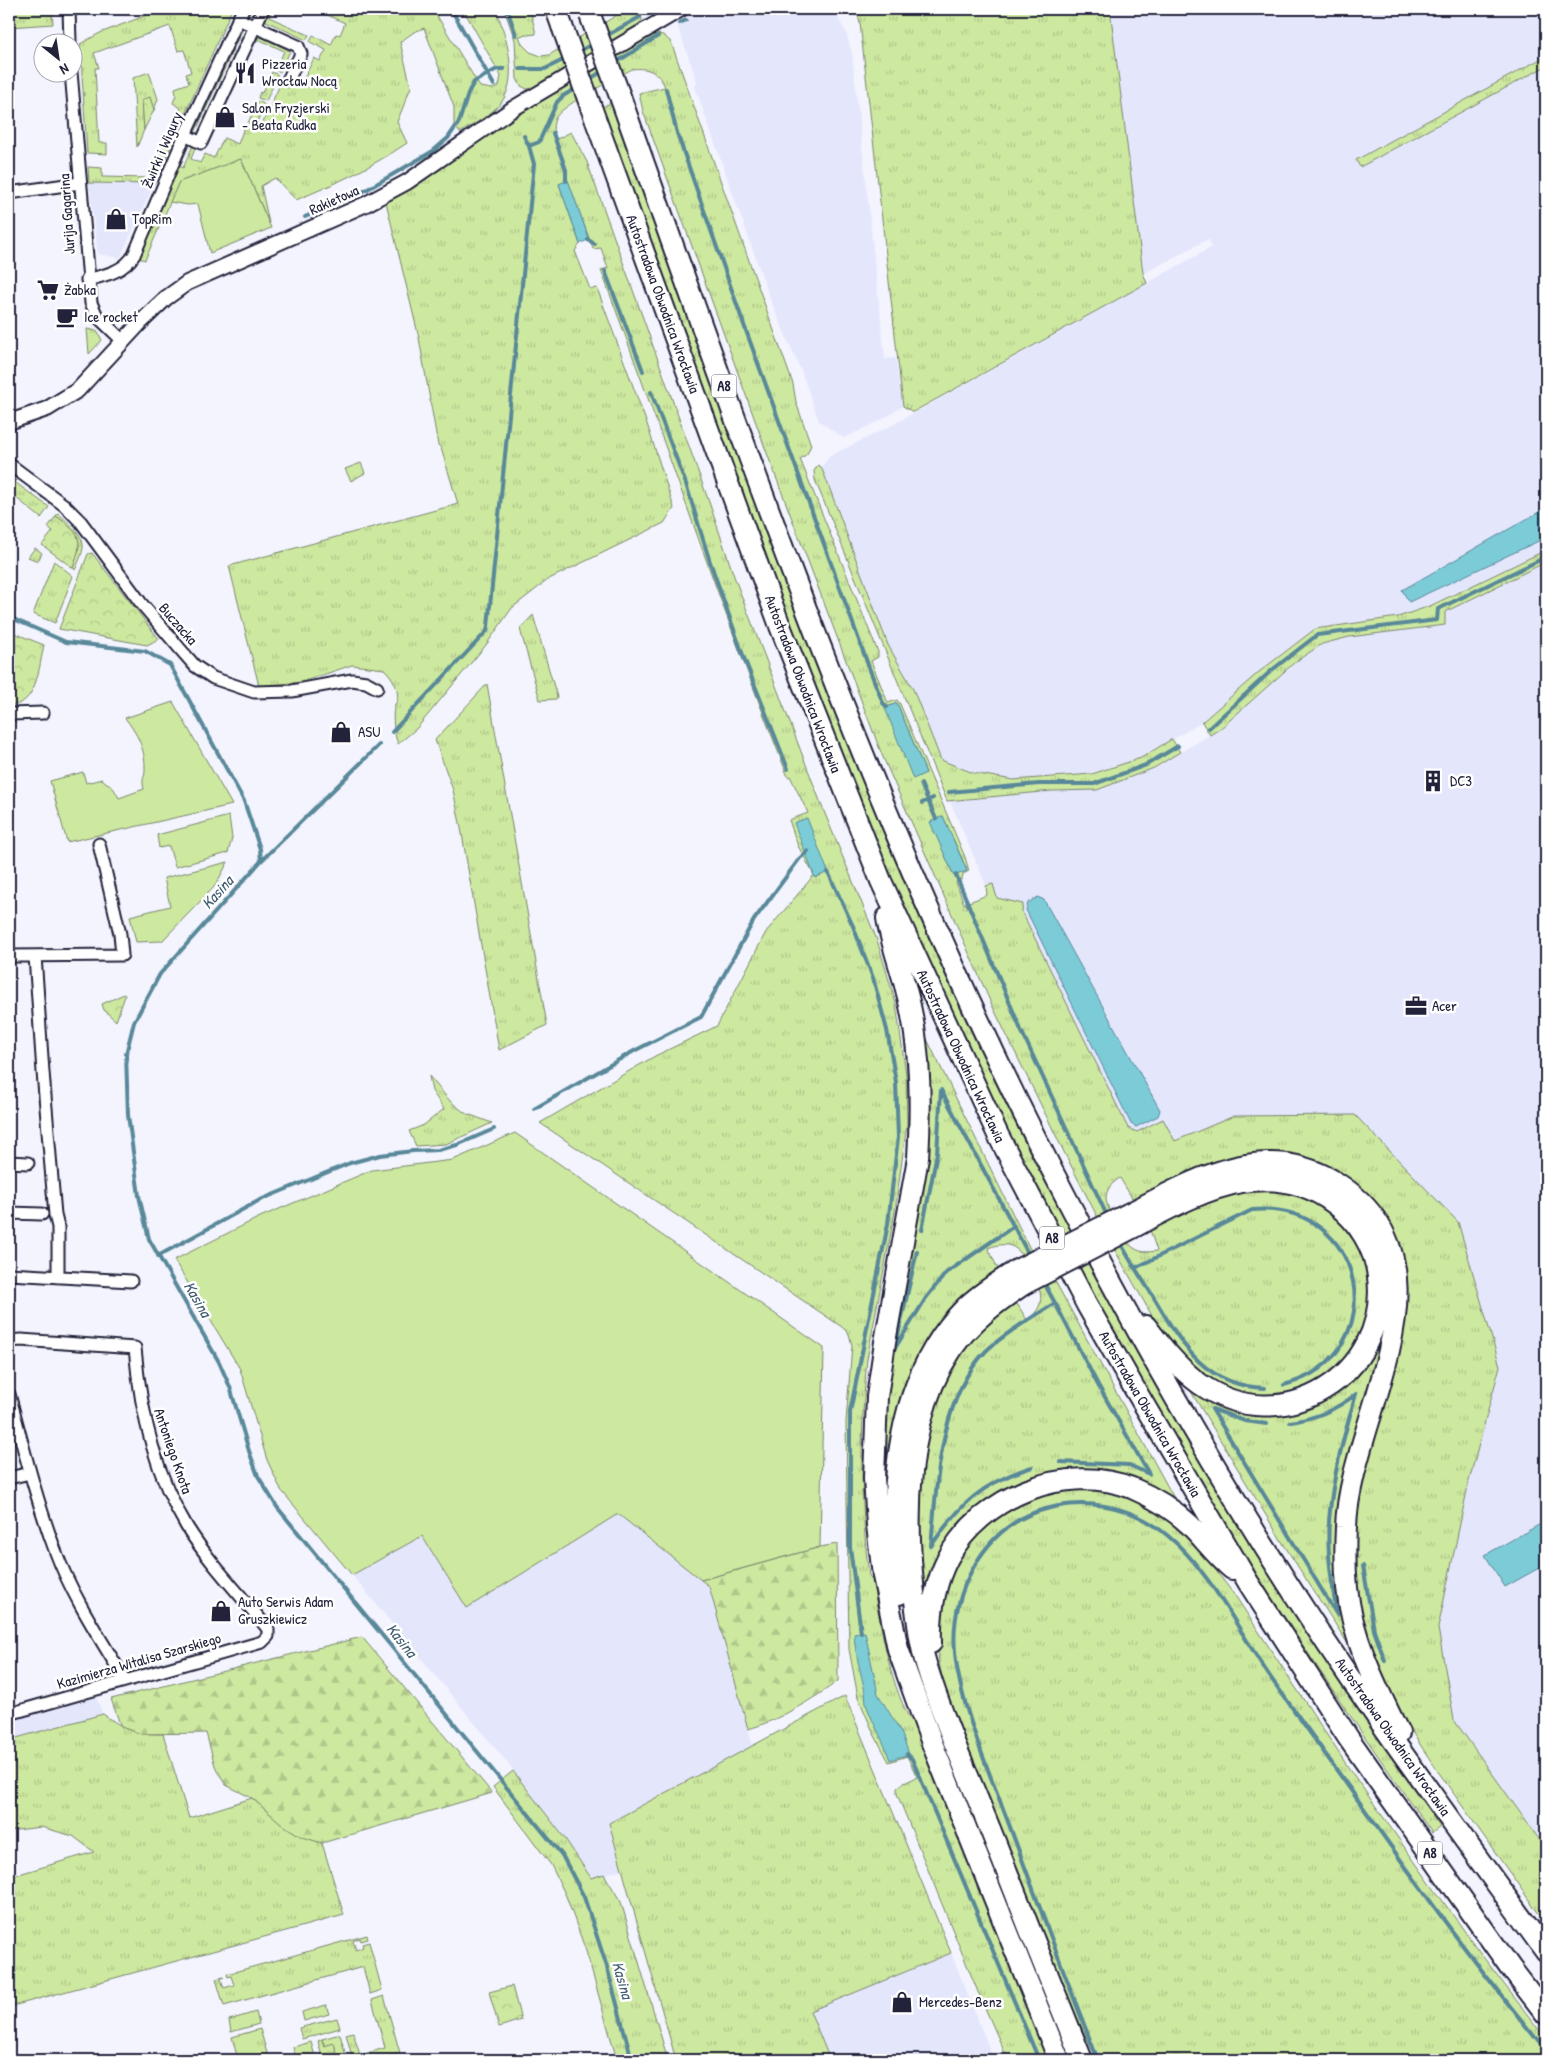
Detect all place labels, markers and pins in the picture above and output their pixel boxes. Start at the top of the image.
place label: Pizzeria Wrocław Nocą [262,53,338,91]
restaurant icon: Pizzeria Wrocław Nocą [232,60,258,86]
place label: Salon Fryzjerski - Beata Rudka [242,97,330,135]
shop icon: Salon Fryzjerski - Beata Rudka [212,104,238,130]
shop icon: TopRim [103,206,129,232]
place label: TopRim [132,208,172,229]
supermarket icon: Żabka [35,277,61,303]
place label: Żabka [64,279,96,300]
cafe icon: Ice rocket [54,304,80,330]
place label: Ice rocket [84,306,139,327]
shop icon: ASU [328,719,354,745]
place label: ASU [358,721,380,742]
building icon: DC3 [1420,768,1446,794]
place label: DC3 [1450,770,1472,791]
office icon: Acer [1403,993,1429,1019]
place label: Acer [1432,995,1457,1016]
place label: Auto Serwis Adam Gruszkiewicz [238,1591,333,1629]
shop icon: Auto Serwis Adam Gruszkiewicz [208,1598,234,1624]
shop icon: Mercedes-Benz [889,1989,915,2015]
place label: Mercedes-Benz [919,1991,1002,2012]

